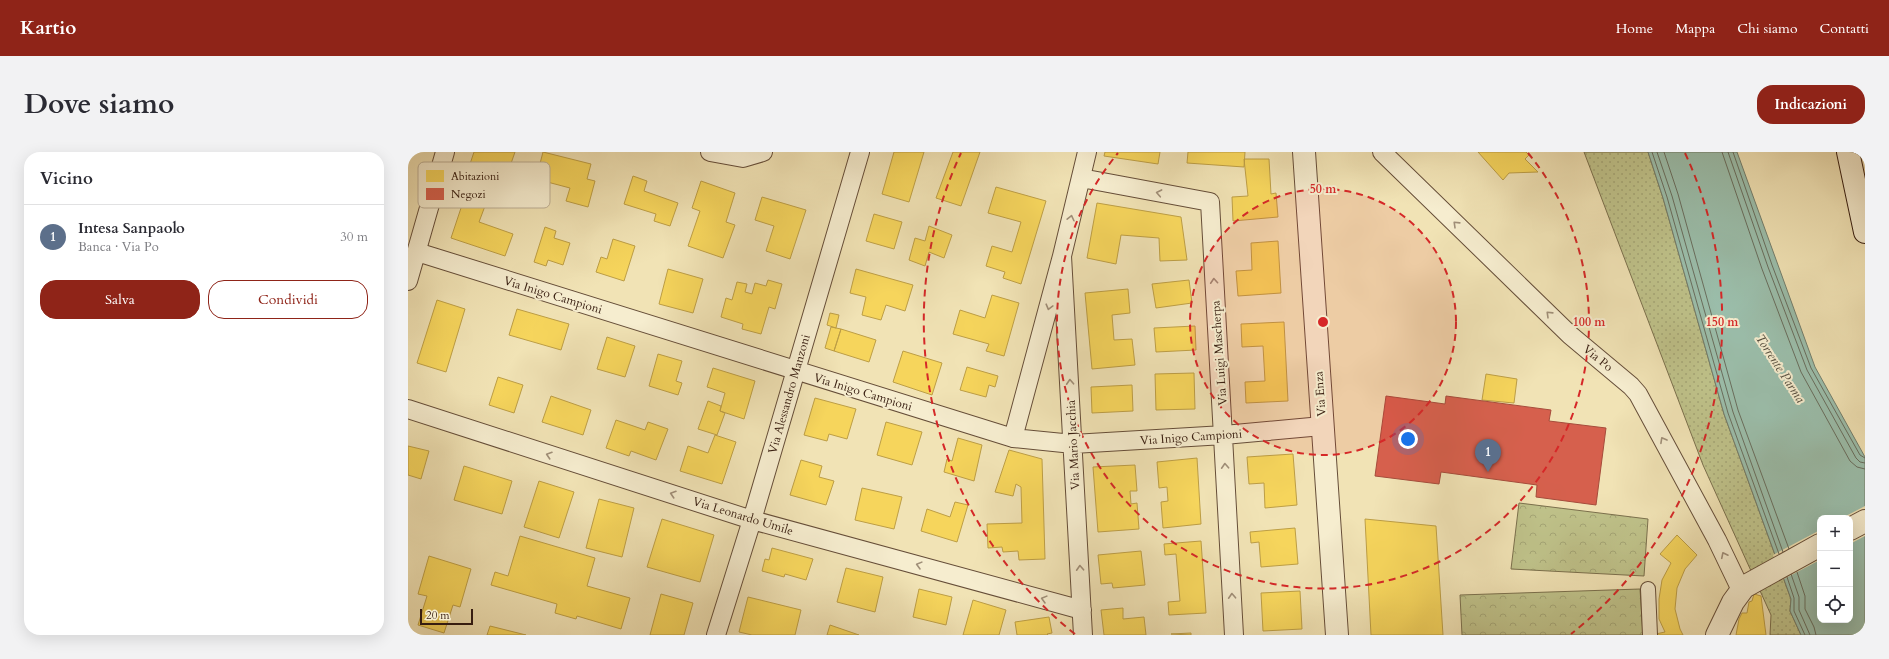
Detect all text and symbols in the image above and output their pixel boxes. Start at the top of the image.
text: Kartio [20,15,76,41]
text: Home [1616,19,1653,38]
text: Mappa [1675,19,1715,38]
text: Chi siamo [1737,19,1798,38]
text: Contatti [1820,19,1869,38]
text: Dove siamo [24,85,174,123]
button: Indicazioni [1757,85,1865,124]
legend [418,162,550,208]
text: Vicino [40,167,93,190]
text: Abitazioni [451,169,499,184]
text: 50 m [1310,181,1337,197]
text: Negozi [451,187,486,202]
one-way arrow [1156,189,1162,197]
one-way arrow [1067,215,1075,221]
text: Intesa Sanpaolo [78,218,185,238]
one-way arrow [1453,221,1461,229]
text: 1 [50,228,56,246]
text: 30 m [340,228,368,246]
text: Banca · Via Po [78,238,159,256]
street label: Via Inigo Campioni [502,272,605,318]
one-way arrow [1210,278,1219,284]
button: Salva [40,280,200,319]
button: Condividi [208,280,368,319]
street label: Via Luigi Mascherpa [1207,299,1231,406]
one-way arrow [1045,304,1053,310]
one-way arrow [1546,311,1554,319]
text: 100 m [1573,314,1606,330]
text: 150 m [1706,314,1739,330]
centre of rings [1316,315,1330,329]
water label: Torrente Parma [1751,331,1809,407]
street label: Via Alessandro Manzoni [764,332,814,456]
street label: Via Po [1580,341,1617,375]
street label: Via Inigo Campioni [812,369,915,415]
street label: Via Enza [1310,370,1330,417]
one-way arrow [1065,379,1074,385]
street label: Via Mario Jacchia [1063,399,1083,490]
street label: Via Inigo Campioni [1139,425,1243,449]
your location [1398,429,1418,449]
one-way arrow [1660,437,1667,444]
pin: 1 [1475,439,1501,472]
one-way arrow [546,451,553,459]
one-way arrow [1221,463,1230,469]
one-way arrow [669,490,676,499]
street label: Via Leonardo Umile [691,493,795,539]
map controls [1817,515,1853,623]
button: + [1817,515,1853,551]
button: − [1817,551,1853,587]
one-way arrow [1721,552,1729,559]
one-way arrow [915,561,922,570]
one-way arrow [1075,565,1084,571]
button: locate [1817,587,1853,623]
one-way arrow [1228,593,1237,599]
one-way arrow [1041,595,1048,604]
scale bar [420,607,473,626]
text: 20 m [426,608,450,623]

